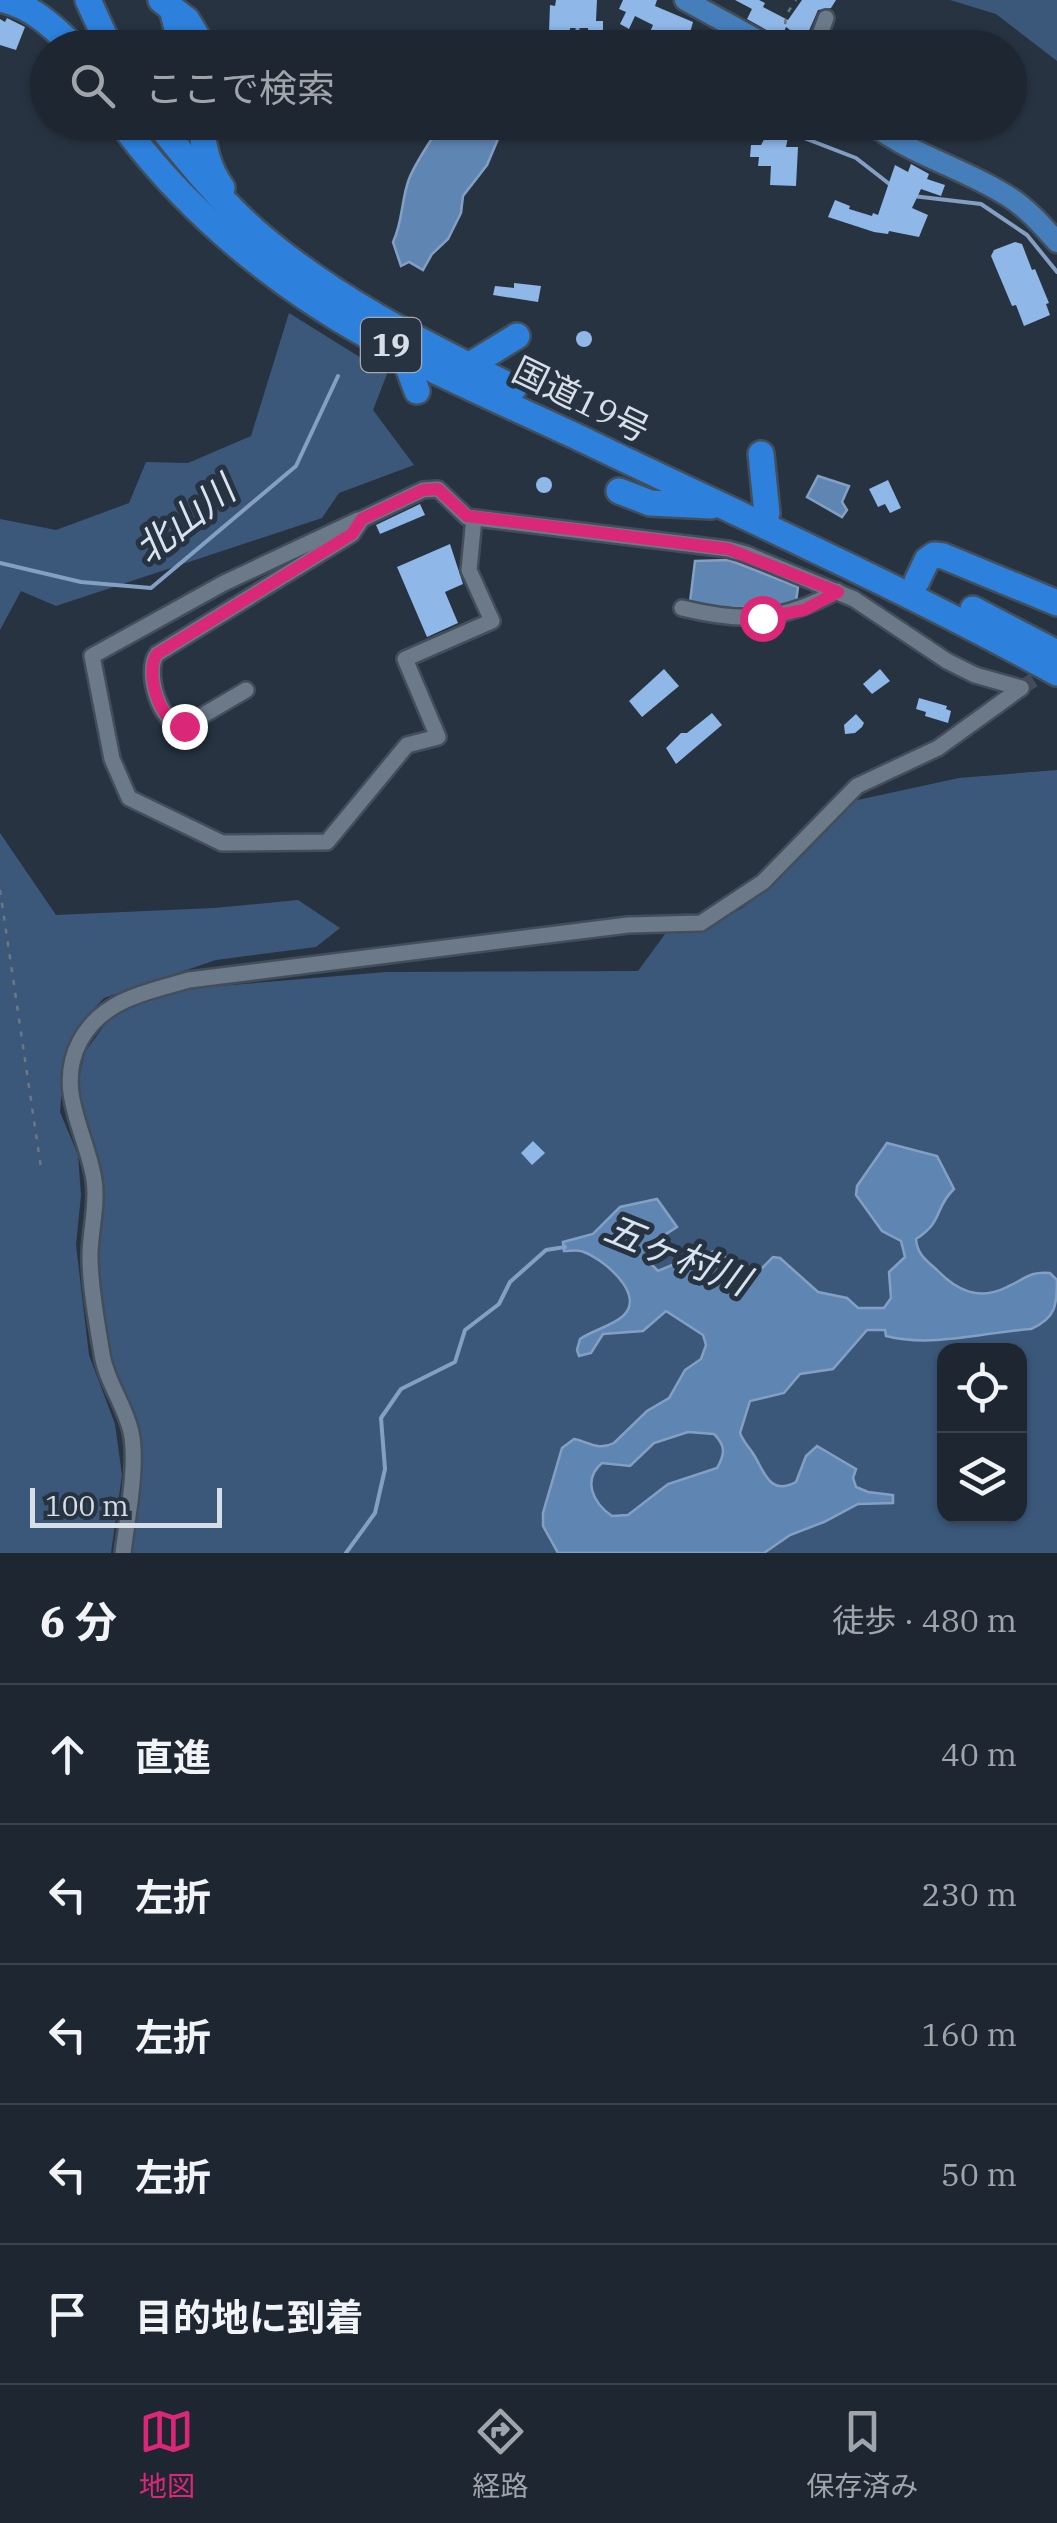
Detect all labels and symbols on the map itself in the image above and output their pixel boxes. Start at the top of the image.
road number: 19 [361,318,421,372]
street label: 国道19号 [505,346,658,452]
water label: 北山川 [124,462,247,573]
route start [740,596,786,642]
route end [162,704,208,750]
water label: 五ヶ村川 [598,1202,761,1306]
scale bar [30,1483,222,1528]

